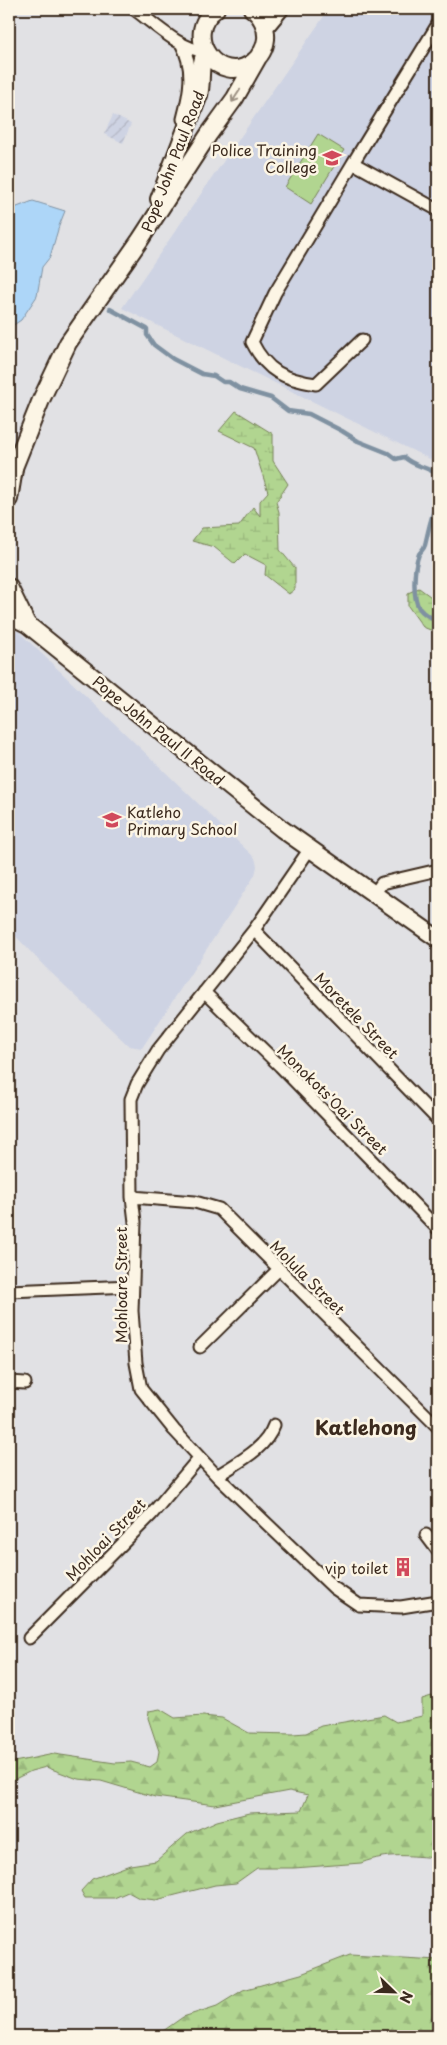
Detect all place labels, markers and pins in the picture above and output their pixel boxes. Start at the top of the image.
place label: Police Training College [211,138,317,178]
school or university icon: Police Training College [321,147,343,169]
place label: Katleho Primary School [127,800,237,840]
school or university icon: Katleho Primary School [101,809,123,831]
place label: vip toilet [325,1556,388,1579]
building icon: vip toilet [392,1556,414,1578]

